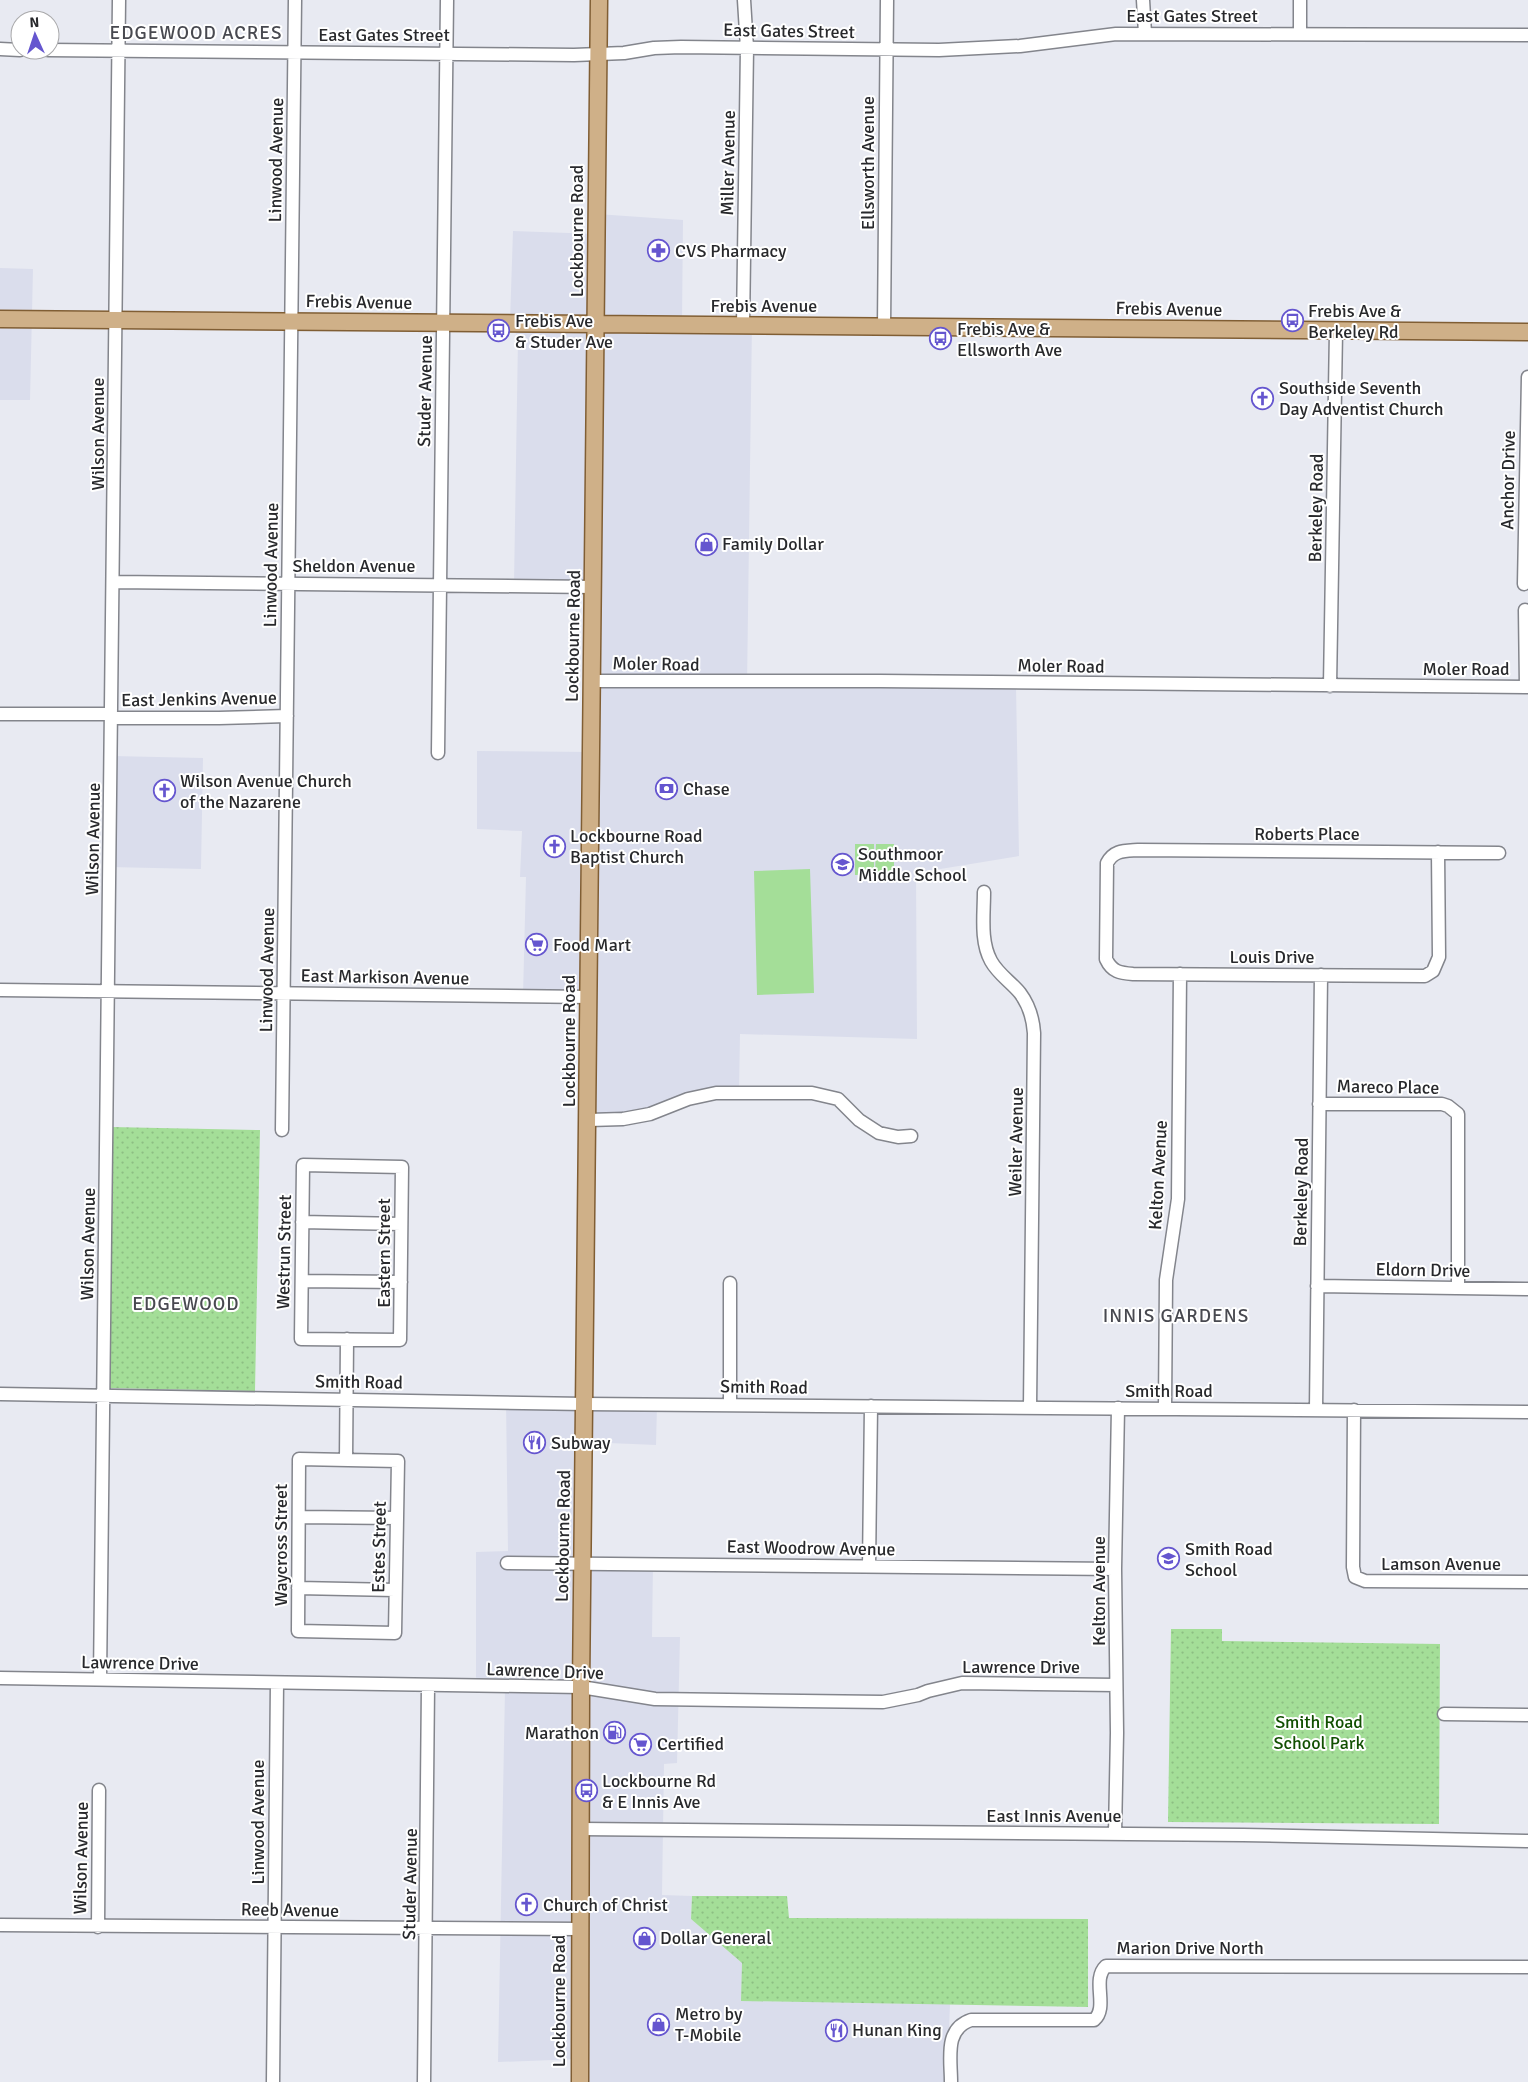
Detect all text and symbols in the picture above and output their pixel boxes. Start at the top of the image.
street label: East Gates Street [1126,5,1258,27]
north arrow [10,10,60,60]
text: N [29,14,40,31]
street label: East Gates Street [723,19,855,43]
district label: EDGEWOOD ACRES [109,21,283,45]
street label: East Gates Street [318,24,450,46]
street label: Ellsworth Avenue [857,96,879,230]
street label: Linwood Avenue [264,97,288,223]
street label: Miller Avenue [716,110,740,216]
street label: Lockbourne Road [566,165,588,297]
pharmacy icon: CVS Pharmacy [647,239,671,263]
place label: CVS Pharmacy [675,240,787,262]
street label: Frebis Avenue [305,290,413,314]
street label: Frebis Avenue [711,295,817,317]
street label: Frebis Avenue [1115,297,1223,321]
place label: Frebis Ave & Berkeley Rd [1308,300,1401,343]
bus stop icon: Frebis Ave & Berkeley Rd [1280,309,1304,333]
place label: Frebis Ave & Studer Ave [515,310,613,353]
place label: Frebis Ave & Ellsworth Ave [957,318,1062,361]
bus stop icon: Frebis Ave & Studer Ave [487,319,511,343]
bus stop icon: Frebis Ave & Ellsworth Ave [929,327,953,351]
street label: Studer Avenue [413,335,437,447]
place label: Southside Seventh Day Adventist Church [1279,377,1444,420]
street label: Wilson Avenue [87,378,109,490]
church icon: Southside Seventh Day Adventist Church [1251,386,1275,410]
street label: Anchor Drive [1496,430,1520,530]
street label: Berkeley Road [1304,453,1328,563]
street label: Linwood Avenue [259,502,283,628]
shop icon: Family Dollar [694,532,718,556]
place label: Family Dollar [722,533,824,555]
street label: Sheldon Avenue [293,555,415,577]
street label: Lockbourne Road [561,570,585,702]
street label: Moler Road [612,652,700,676]
street label: Moler Road [1017,654,1105,678]
street label: Moler Road [1422,658,1510,680]
street label: East Jenkins Avenue [121,687,277,711]
place label: Wilson Avenue Church of the Nazarene [180,770,352,813]
bank icon: Chase [655,777,679,801]
place label: Chase [683,778,730,800]
church icon: Wilson Avenue Church of the Nazarene [152,779,176,803]
street label: Wilson Avenue [81,782,105,896]
street label: Roberts Place [1254,823,1360,845]
place label: Lockbourne Road Baptist Church [570,825,702,868]
church icon: Lockbourne Road Baptist Church [542,834,566,858]
place label: Southmoor Middle School [858,843,967,886]
school or university icon: Southmoor Middle School [830,852,854,876]
street label: Linwood Avenue [255,907,279,1033]
supermarket icon: Food Mart [525,933,549,957]
place label: Food Mart [553,934,631,956]
street label: Louis Drive [1229,946,1315,968]
street label: East Markison Avenue [300,965,470,989]
street label: Lockbourne Road [558,975,580,1107]
street label: Mareco Place [1336,1075,1440,1099]
street label: Weiler Avenue [1004,1087,1028,1197]
street label: Kelton Avenue [1144,1119,1172,1231]
street label: Berkeley Road [1289,1137,1313,1247]
street label: Wilson Avenue [76,1187,100,1301]
street label: Westrun Street [272,1194,296,1310]
street label: Eastern Street [373,1198,395,1308]
street label: Eldorn Drive [1375,1258,1471,1282]
district label: EDGEWOOD [132,1292,240,1316]
district label: INNIS GARDENS [1103,1304,1249,1328]
street label: Smith Road [315,1370,403,1394]
street label: Smith Road [720,1375,808,1399]
street label: Smith Road [1125,1380,1213,1402]
restaurant icon: Subway [523,1431,547,1455]
place label: Subway [551,1432,611,1454]
street label: Lockbourne Road [551,1470,575,1602]
street label: Waycross Street [270,1484,292,1606]
street label: Estes Street [367,1501,391,1593]
street label: East Woodrow Avenue [726,1536,896,1560]
street label: Kelton Avenue [1088,1536,1110,1646]
place label: Smith Road School [1185,1538,1273,1581]
school or university icon: Smith Road School [1157,1547,1181,1571]
street label: Lamson Avenue [1381,1553,1501,1575]
street label: Lawrence Drive [81,1651,199,1675]
street label: Lawrence Drive [962,1656,1080,1678]
street label: Lawrence Drive [486,1658,604,1684]
park label: Smith Road School Park [1274,1711,1364,1754]
fuel station icon: Marathon [603,1721,627,1745]
place label: Marathon [525,1722,599,1744]
supermarket icon: Certified [629,1732,653,1756]
place label: Certified [657,1733,724,1755]
street label: Linwood Avenue [247,1760,269,1884]
place label: Lockbourne Rd & E Innis Ave [602,1770,716,1813]
bus stop icon: Lockbourne Rd & E Innis Ave [574,1779,598,1803]
street label: Wilson Avenue [69,1801,93,1915]
street label: East Innis Avenue [986,1805,1122,1827]
street label: Studer Avenue [398,1828,422,1940]
church icon: Church of Christ [515,1893,539,1917]
place label: Church of Christ [543,1894,668,1916]
street label: Reeb Avenue [241,1898,339,1922]
shop icon: Dollar General [632,1926,656,1950]
place label: Dollar General [660,1927,771,1949]
street label: Lockbourne Road [548,1935,570,2067]
street label: Marion Drive North [1116,1937,1264,1959]
place label: Metro by T-Mobile [675,2003,743,2046]
shop icon: Metro by T-Mobile [647,2012,671,2036]
restaurant icon: Hunan King [824,2018,848,2042]
place label: Hunan King [852,2019,942,2041]

